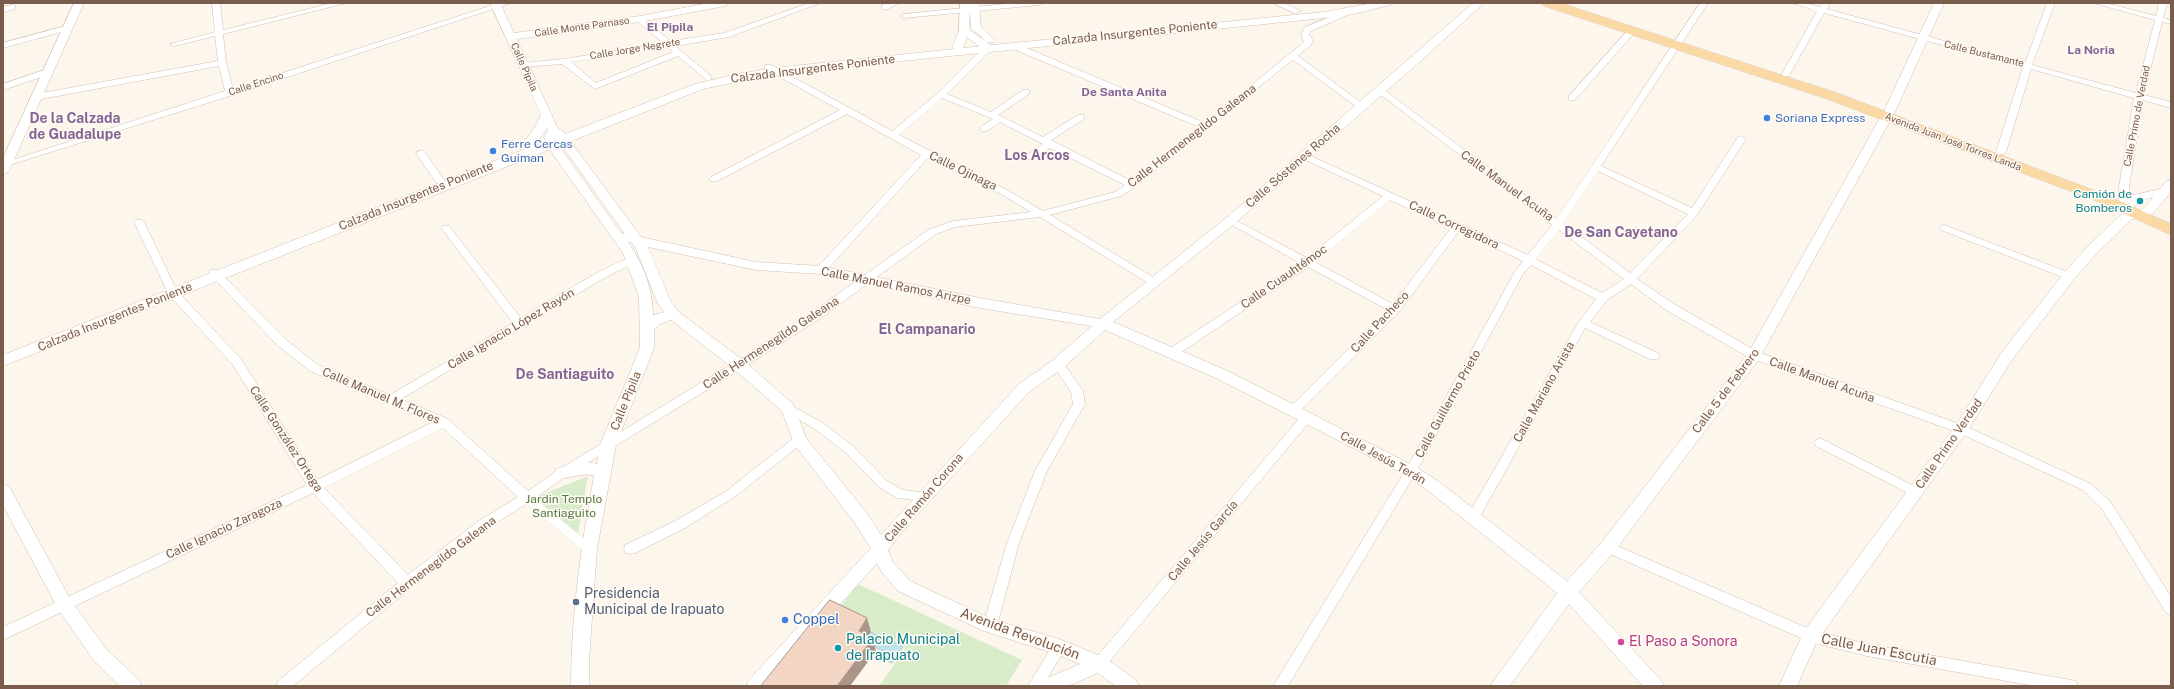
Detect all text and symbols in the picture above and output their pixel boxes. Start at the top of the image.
street label: Calle Monte Parnaso [534,14,630,40]
street label: Calzada Insurgentes Poniente [1052,17,1218,49]
district label: El Pipila [647,20,693,34]
street label: Calle Jorge Negrete [589,36,681,62]
street label: Calle Bustamante [1943,38,2025,70]
street label: Calle Pípila [508,41,540,93]
district label: La Noria [2067,43,2115,57]
street label: Calzada Insurgentes Poniente [730,52,896,86]
street label: Calle Primo de Verdad [2121,64,2153,168]
street label: Calle Encino [227,69,285,99]
street label: Calle Hermenegildo Galeana [1125,81,1259,191]
district label: De Santa Anita [1081,85,1167,99]
street label: Avenida Juan José Torres Landa [1883,110,2023,174]
district label: De la Calzada de Guadalupe [29,111,121,144]
place label: Soriana Express [1775,111,1865,125]
marker: Soriana Express [1762,113,1772,123]
street label: Calle Sóstenes Rocha [1243,121,1343,211]
place label: Ferre Cercas Guiman [501,137,572,165]
marker: Ferre Cercas Guiman [488,146,498,156]
street label: Calle Manuel Acuña [1458,147,1556,225]
street label: Calle Ojinaga [927,148,999,194]
district label: Los Arcos [1004,148,1070,164]
street label: Calzada Insurgentes Poniente [337,158,495,234]
place label: Camión de Bomberos [2073,187,2132,215]
marker: Camión de Bomberos [2135,196,2145,206]
street label: Calle Corregidora [1407,198,1501,252]
district label: De San Cayetano [1564,225,1678,241]
street label: Calle Cuauhtémoc [1238,242,1330,312]
street label: Calle Manuel Ramos Arizpe [820,264,972,308]
street label: Calzada Insurgentes Poniente [36,279,194,355]
street label: Calle Ignacio López Rayón [445,285,577,373]
street label: Calle Pacheco [1348,288,1412,356]
street label: Calle Hermenegildo Galeana [700,294,842,392]
district label: El Campanario [878,322,976,338]
street label: Calle Mariano Arista [1510,339,1578,445]
street label: Calle 5 de Febrero [1689,346,1763,436]
street label: Calle Guillermo Prieto [1412,347,1484,461]
street label: Calle Manuel Acuña [1767,354,1877,406]
street label: Calle Manuel M. Flores [320,365,442,427]
district label: De Santiaguito [516,367,614,383]
street label: Calle Pípila [608,369,644,433]
street label: Calle González Ortega [246,383,326,495]
street label: Calle Primo Verdad [1913,396,1985,492]
street label: Calle Jesús Terán [1338,428,1428,488]
street label: Calle Ramón Corona [882,451,966,545]
park label: Jardin Templo Santiaguito [526,492,602,520]
street label: Calle Ignacio Zaragoza [164,496,284,562]
street label: Calle Jesús García [1165,498,1241,584]
street label: Calle Hermenegildo Galeana [363,513,499,621]
place label: Presidencia Municipal de Irapuato [584,586,725,618]
marker: Presidencia Municipal de Irapuato [571,597,581,607]
street label: Avenida Revolución [958,605,1082,663]
place label: Coppel [793,612,839,628]
marker: Coppel [780,615,790,625]
street label: Calle Juan Escutia [1820,631,1938,669]
place label: Palacio Municipal de Irapuato [846,632,960,664]
place label: El Paso a Sonora [1629,634,1737,650]
marker: El Paso a Sonora [1616,637,1626,647]
marker: Palacio Municipal de Irapuato [833,643,843,653]

